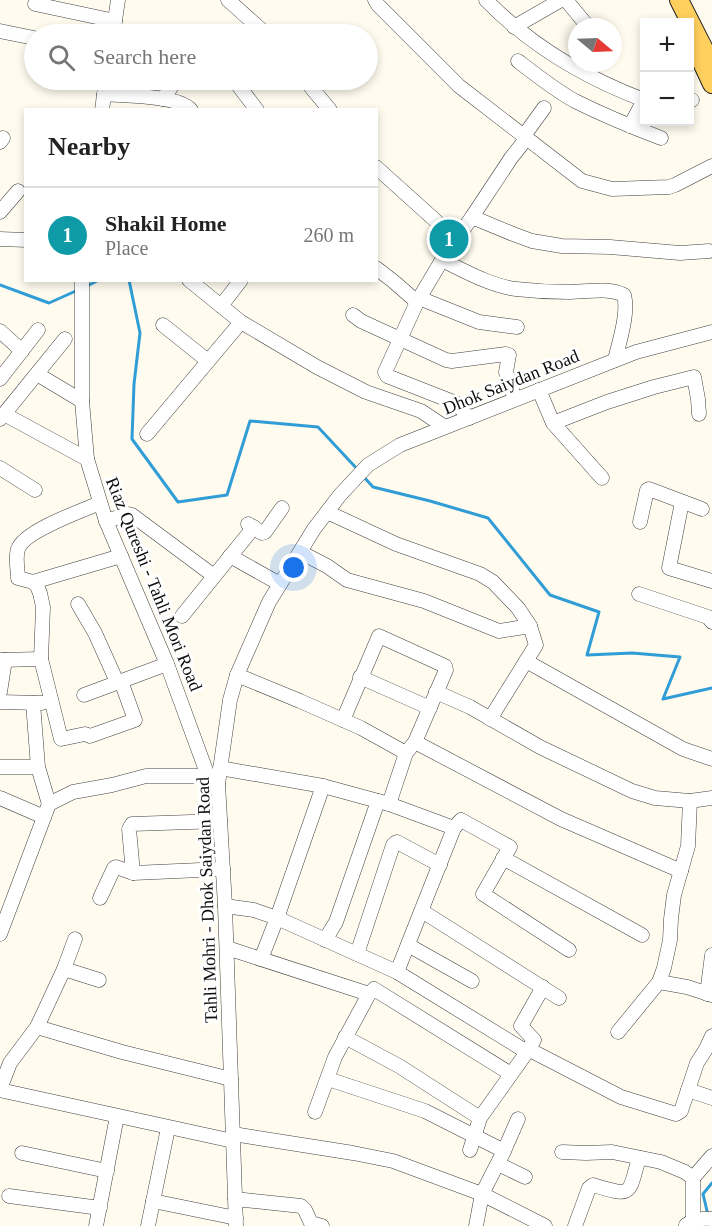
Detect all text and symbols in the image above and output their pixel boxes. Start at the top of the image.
north arrow [568,18,622,72]
map controls [640,18,694,126]
button: + [640,18,694,72]
search box [24,24,378,90]
icon: search [45,41,78,74]
text: Search here [93,44,196,69]
button: − [640,72,694,126]
text: Nearby [48,132,130,161]
text: Shakil Home [105,211,227,236]
pin: 1 [430,216,468,262]
text: 1 [63,224,73,246]
text: 260 m [303,224,354,246]
text: Place [105,237,148,259]
street label: Dhok Saiydan Road [440,346,582,418]
street label: Riaz Qureshi - Tahli Mori Road [102,474,206,694]
your location [279,553,308,582]
street label: Tahli Mohri - Dhok Saiydan Road [193,777,221,1023]

